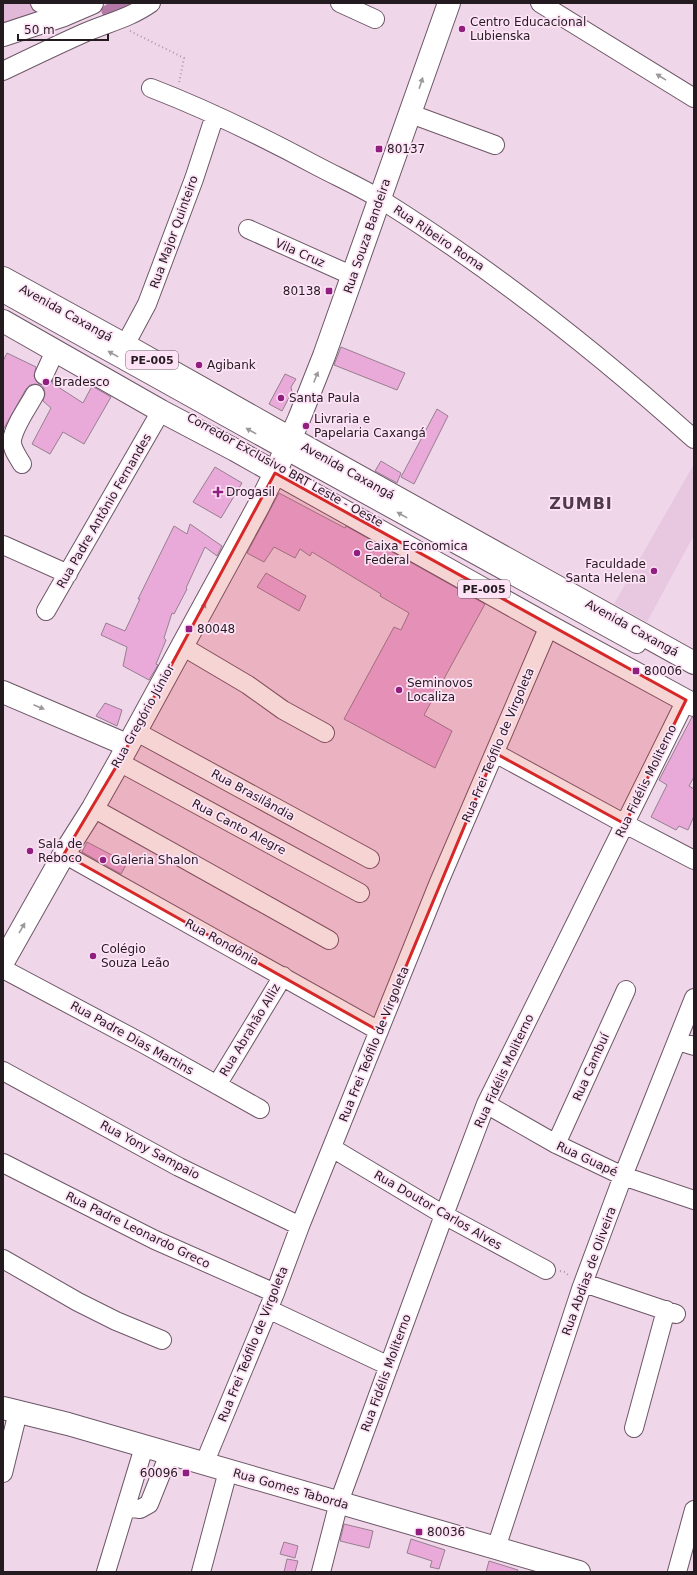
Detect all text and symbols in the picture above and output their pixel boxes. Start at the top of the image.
place label: Centro Educacional Lubienska [470,15,586,43]
scale bar [18,16,108,42]
text: 50 m [24,23,55,37]
marker: Centro Educacional Lubienska [457,24,467,34]
one-way arrow [655,74,667,81]
one-way arrow [418,77,424,89]
place label: 80137 [387,142,425,156]
marker: 80137 [374,144,384,154]
street label: Rua Major Quinteiro [147,174,201,290]
street label: Rua Souza Bandeira [341,177,393,295]
street label: Rua Ribeiro Roma [391,202,487,274]
street label: Vila Cruz [273,236,327,270]
street label: Avenida Caxangá [17,282,115,344]
place label: 80138 [283,284,321,298]
marker: 80138 [324,286,334,296]
one-way arrow [107,351,119,358]
road number: PE-005 [126,351,178,369]
place label: Agibank [207,358,256,372]
marker: Agibank [194,360,204,370]
one-way arrow [313,371,319,382]
place label: Bradesco [54,375,110,389]
marker: Bradesco [41,377,51,387]
place label: Santa Paula [289,391,360,405]
marker: Santa Paula [276,393,286,403]
street label: Corredor Exclusivo BRT Leste - Oeste [184,410,386,530]
place label: Livraria e Papelaria Caxangá [314,412,426,440]
marker: Livraria e Papelaria Caxangá [301,421,311,431]
one-way arrow [245,428,257,435]
street label: Rua Padre Antônio Fernandes [54,431,154,591]
street label: Avenida Caxangá [299,440,397,502]
place label: Drogasil [226,485,275,499]
marker: Drogasil [213,487,223,497]
district label: ZUMBI [549,494,613,513]
one-way arrow [396,511,408,518]
place label: Caixa Economica Federal [365,539,468,567]
marker: Caixa Economica Federal [352,548,362,558]
place label: Faculdade Santa Helena [565,557,646,585]
marker: Faculdade Santa Helena [649,566,659,576]
road number: PE-005 [458,580,510,598]
street label: Avenida Caxangá [583,597,681,659]
one-way arrow [199,602,206,613]
place label: 80048 [197,622,235,636]
marker: 80048 [184,624,194,634]
street label: Rua Gregório Júnior [109,662,177,770]
place label: 80006 [644,664,682,678]
street label: Rua Frei Teófilo de Virgoleta [459,666,537,824]
marker: 80006 [631,666,641,676]
place label: Seminovos Localiza [407,676,473,704]
marker: Seminovos Localiza [394,685,404,695]
one-way arrow [33,704,44,710]
street label: Rua Fidélis Moliterno [613,722,679,840]
street label: Rua Brasilândia [209,766,297,824]
street label: Rua Canto Alegre [190,796,288,858]
place label: Sala de Reboco [38,837,82,865]
marker: Sala de Reboco [25,846,35,856]
place label: Galeria Shalon [111,853,199,867]
marker: Galeria Shalon [98,855,108,865]
street label: Rua Rondônia [182,916,262,968]
one-way arrow [19,922,26,934]
place label: Colégio Souza Leão [101,942,170,970]
marker: Colégio Souza Leão [88,951,98,961]
street label: Rua Frei Teófilo de Virgoleta [336,964,412,1124]
street label: Rua Abrahão Alliz [217,981,283,1079]
street label: Rua Padre Dias Martins [68,998,196,1078]
street label: Rua Fidélis Moliterno [471,1012,537,1130]
street label: Rua Cambuí [570,1030,612,1103]
street label: Rua Yony Sampaio [98,1118,202,1182]
street label: Rua Guapé [554,1139,620,1179]
street label: Rua Doutor Carlos Alves [372,1168,504,1252]
street label: Rua Padre Leonardo Greco [63,1189,213,1271]
street label: Rua Abdias de Oliveira [559,1205,619,1337]
street label: Rua Frei Teófilo de Virgoleta [215,1264,291,1424]
street label: Rua Fidélis Moliterno [358,1312,414,1434]
place label: 60096 [140,1466,178,1480]
street label: Rua Gomes Taborda [232,1466,350,1512]
marker: 60096 [181,1468,191,1478]
place label: 80036 [427,1525,465,1539]
marker: 80036 [414,1527,424,1537]

